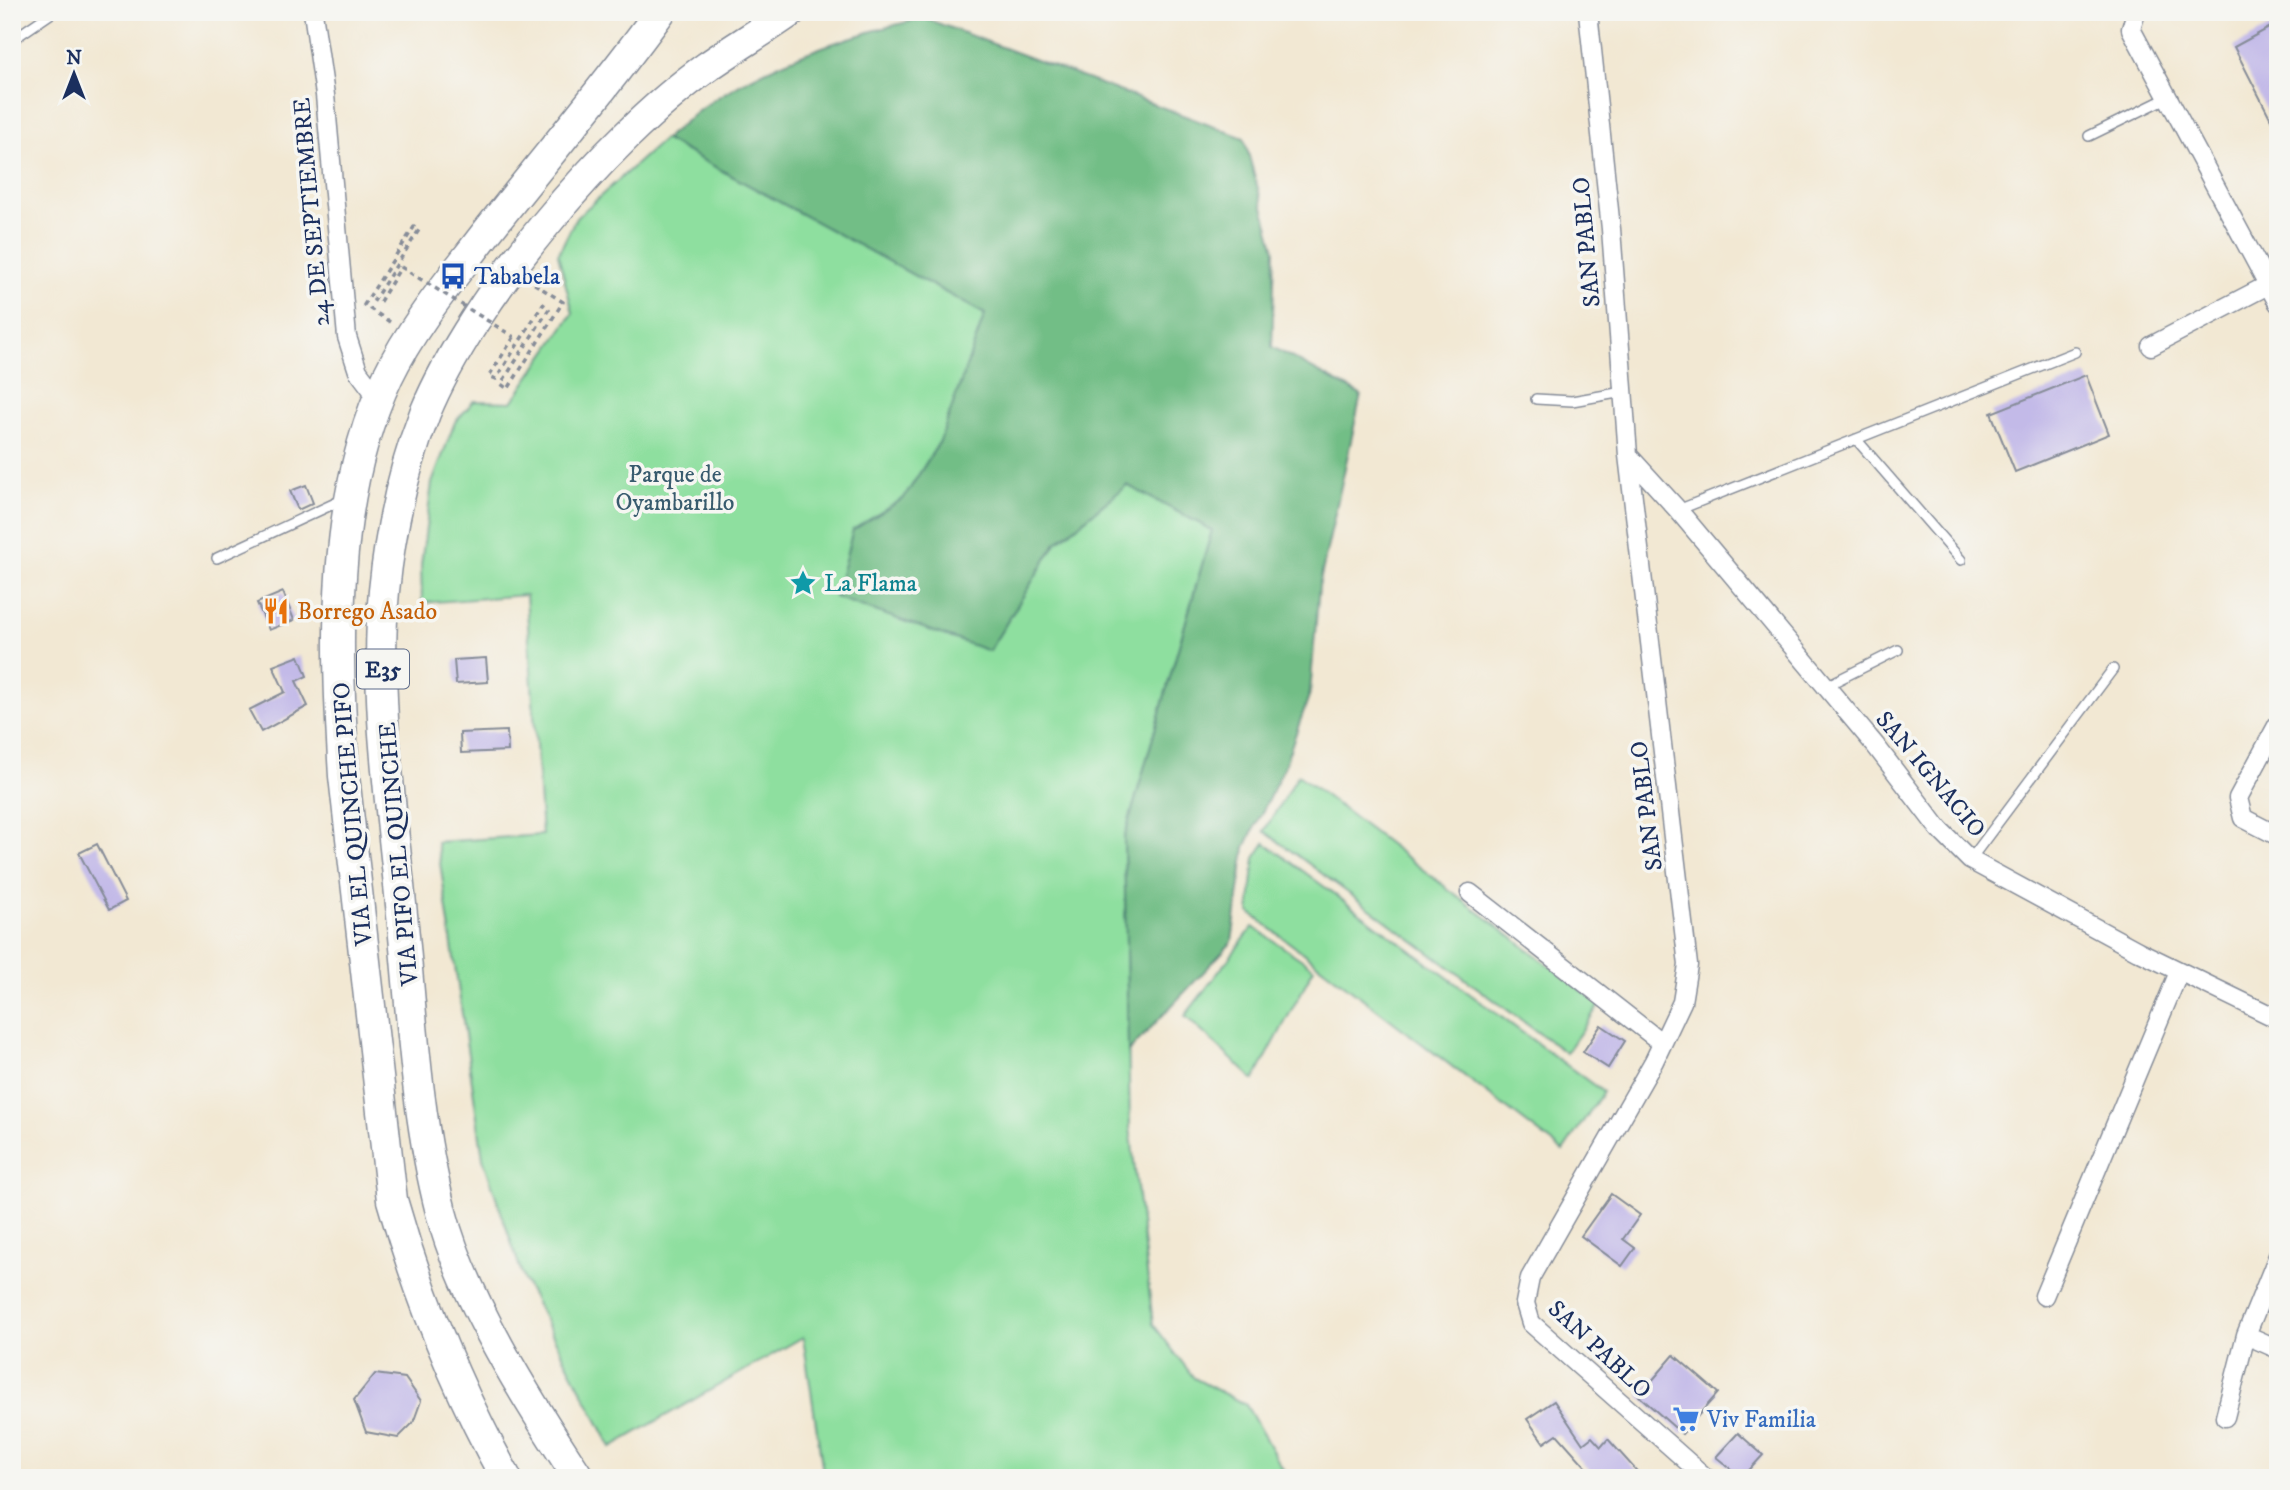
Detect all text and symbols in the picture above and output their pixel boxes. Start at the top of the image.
north arrow [38,38,108,108]
text: N [66,47,82,70]
street label: 24 DE SEPTIEMBRE [287,96,337,328]
street label: SAN PABLO [1566,176,1608,308]
bus stop icon: Tababela [438,261,468,291]
place label: Tababela [474,262,561,292]
park label: Parque de Oyambarillo [615,460,735,518]
place icon: La Flama [788,568,818,598]
place label: La Flama [824,569,918,599]
restaurant icon: Borrego Asado [261,596,291,626]
place label: Borrego Asado [297,597,437,627]
road number: E35 [357,650,409,688]
street label: VIA EL QUINCHE PIFO [327,681,380,948]
street label: SAN IGNACIO [1869,705,1992,844]
street label: VIA PIFO EL QUINCHE [373,721,426,988]
street label: SAN PABLO [1624,739,1670,873]
street label: SAN PABLO [1541,1294,1657,1405]
supermarket icon: Viv Familia [1671,1404,1701,1434]
place label: Viv Familia [1706,1405,1817,1435]

